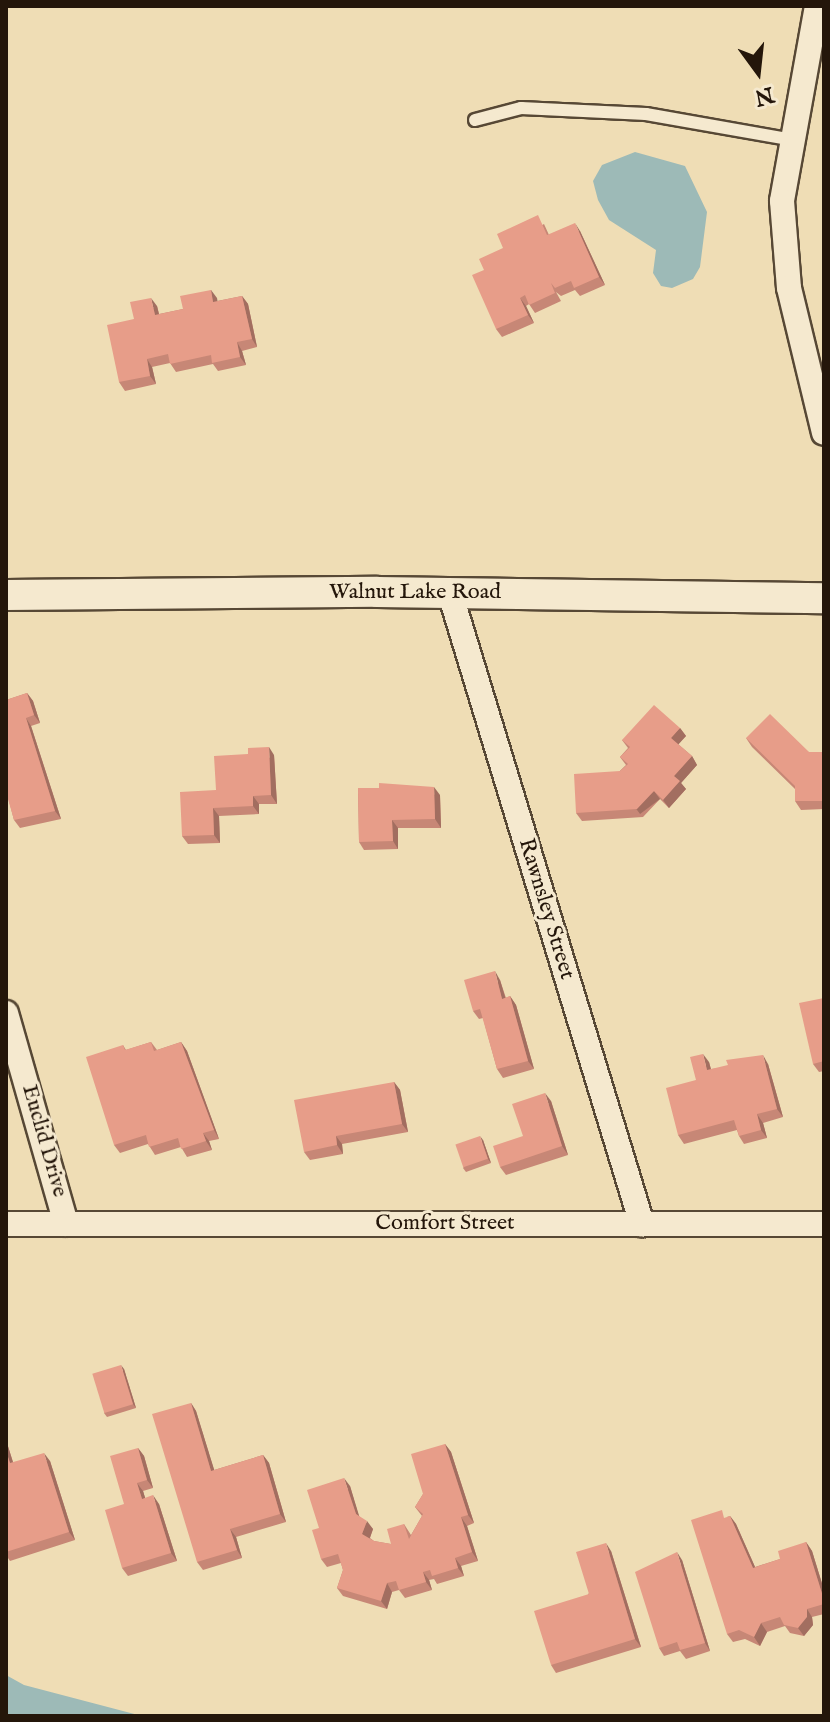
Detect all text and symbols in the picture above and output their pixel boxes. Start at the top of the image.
north arrow [718,32,798,112]
text: N [751,79,777,111]
street label: Walnut Lake Road [329,580,501,606]
street label: Rawnsley Street [512,835,580,983]
street label: Euclid Drive [15,1082,73,1200]
street label: Comfort Street [375,1211,515,1237]

